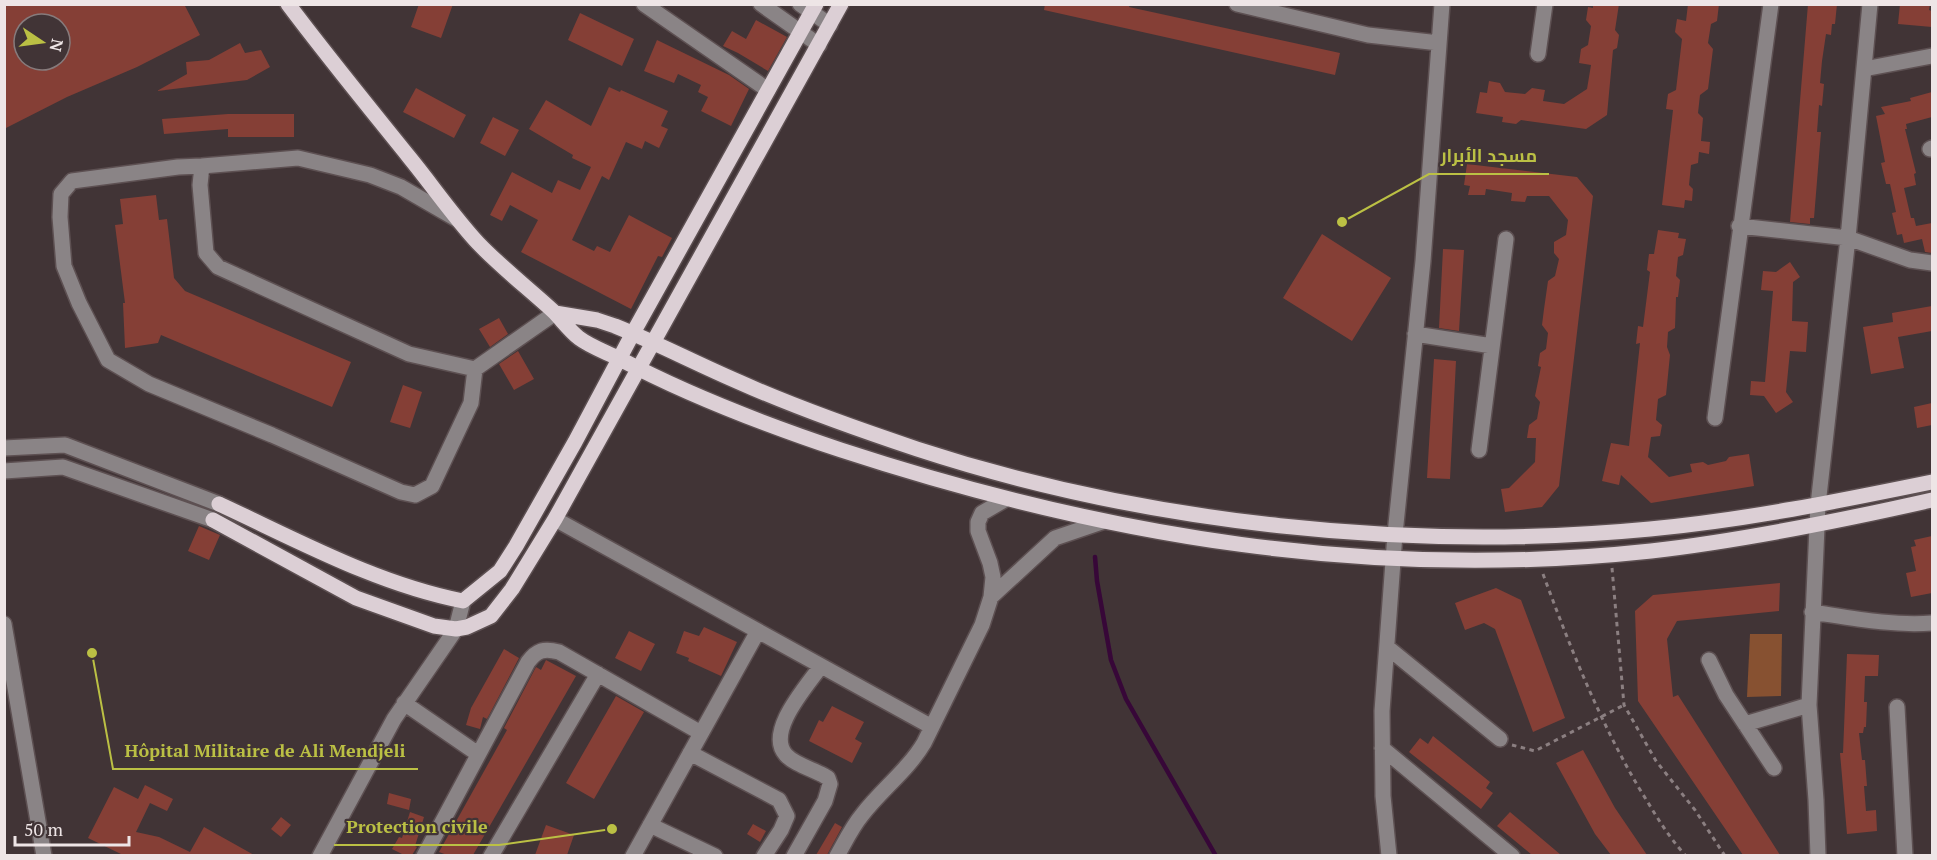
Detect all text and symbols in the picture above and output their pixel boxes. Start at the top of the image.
north arrow [12,12,72,72]
text: N [45,37,69,54]
callout: مسجد الأبرار [1429,138,1549,174]
text: مسجد الأبرار [1440,143,1537,167]
callout: Hôpital Militaire de Ali Mendjeli [113,733,418,769]
text: Hôpital Militaire de Ali Mendjeli [125,738,405,762]
scale bar [15,809,129,847]
callout: Protection civile [334,809,499,845]
text: Protection civile [346,814,488,838]
text: 50 m [24,817,64,841]

